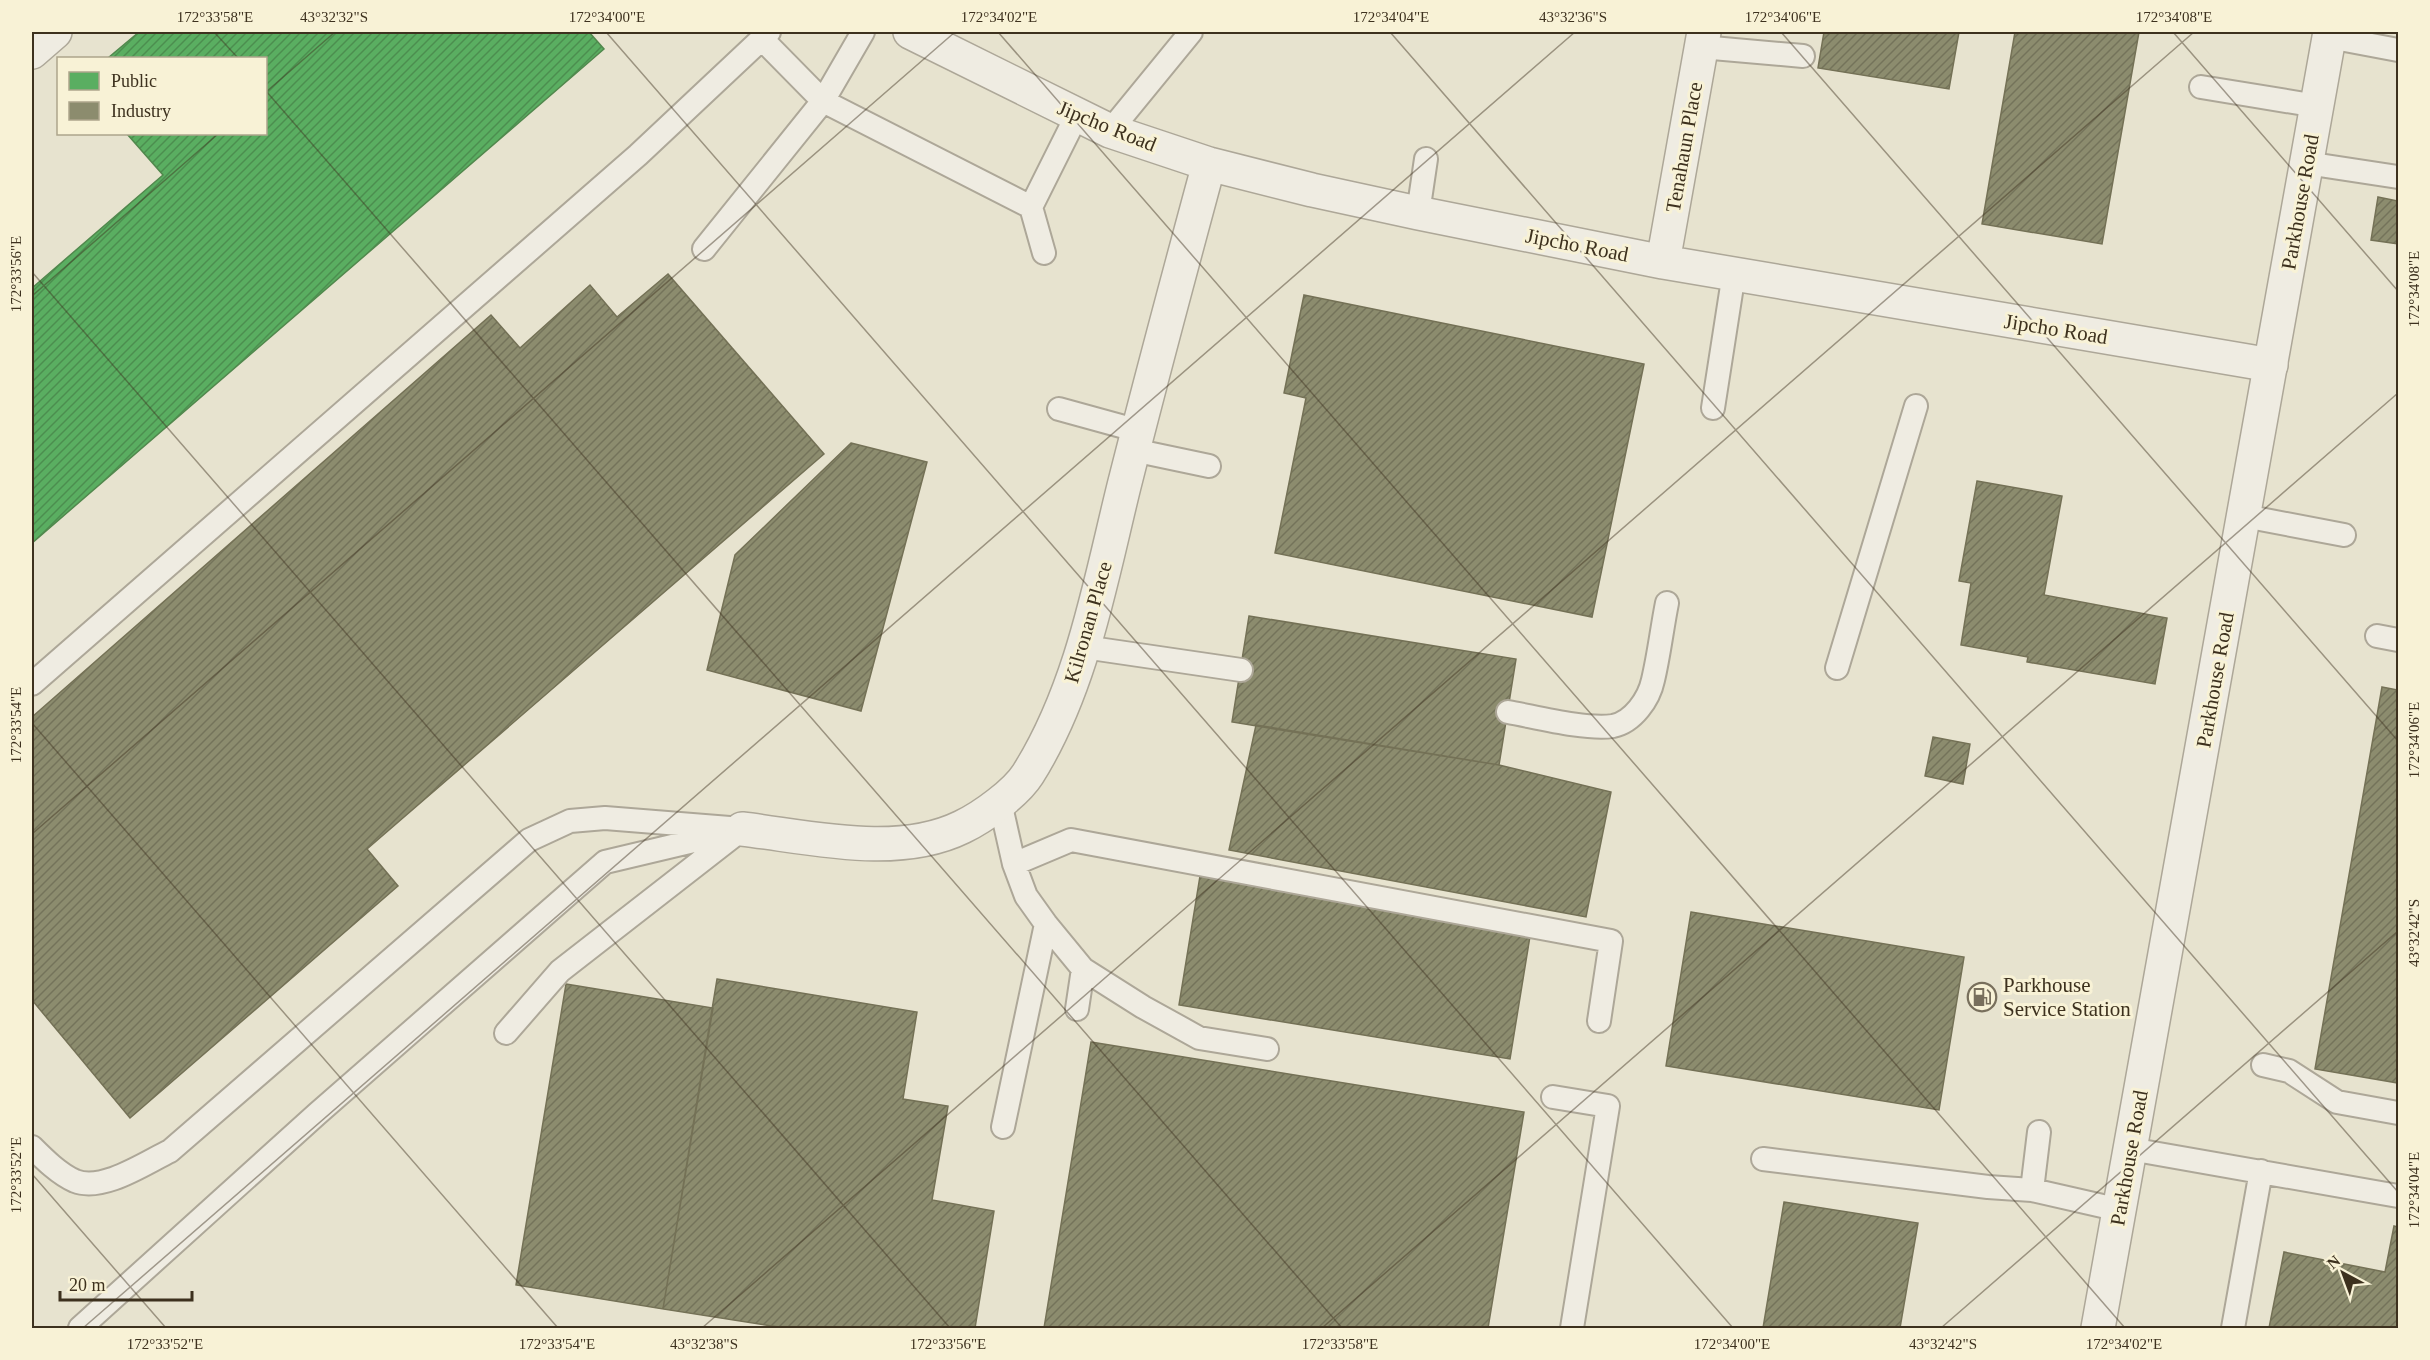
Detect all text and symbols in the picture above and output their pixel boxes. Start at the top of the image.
text: 172°33'58"E [177,9,253,25]
text: 43°32'32"S [300,9,368,25]
text: 172°34'00"E [569,9,645,25]
text: 172°34'02"E [961,9,1037,25]
text: 172°34'04"E [1353,9,1429,25]
text: 43°32'36"S [1539,9,1607,25]
text: 172°34'06"E [1745,9,1821,25]
text: 172°34'08"E [2136,9,2212,25]
legend [57,57,267,135]
text: Public [111,71,157,91]
street label: Tenahaun Place [1661,80,1707,214]
street label: Jipcho Road [1054,95,1160,157]
text: Industry [111,101,171,121]
street label: Parkhouse Road [2276,132,2324,272]
street label: Jipcho Road [1523,223,1631,267]
text: 172°33'56"E [8,236,24,312]
text: 172°34'08"E [2406,251,2422,327]
street label: Jipcho Road [2003,309,2110,349]
street label: Kilronan Place [1059,558,1117,686]
street label: Parkhouse Road [2191,610,2239,750]
text: 172°33'54"E [8,687,24,763]
text: 172°34'06"E [2406,702,2422,778]
text: 43°32'42"S [2406,899,2422,967]
place label: Parkhouse Service Station [2003,973,2131,1021]
fuel station icon: Parkhouse Service Station [1966,981,1998,1013]
street label: Parkhouse Road [2105,1088,2153,1228]
text: 172°33'52"E [8,1137,24,1213]
text: 172°34'04"E [2406,1152,2422,1228]
north arrow [2313,1243,2373,1303]
text: N [2324,1252,2344,1272]
scale bar [60,1264,192,1302]
text: 20 m [69,1275,106,1295]
text: 172°33'52"E [127,1336,203,1352]
text: 172°33'54"E [519,1336,595,1352]
text: 43°32'38"S [670,1336,738,1352]
text: 172°33'56"E [910,1336,986,1352]
text: 172°33'58"E [1302,1336,1378,1352]
text: 172°34'00"E [1694,1336,1770,1352]
text: 43°32'42"S [1909,1336,1977,1352]
text: 172°34'02"E [2086,1336,2162,1352]

